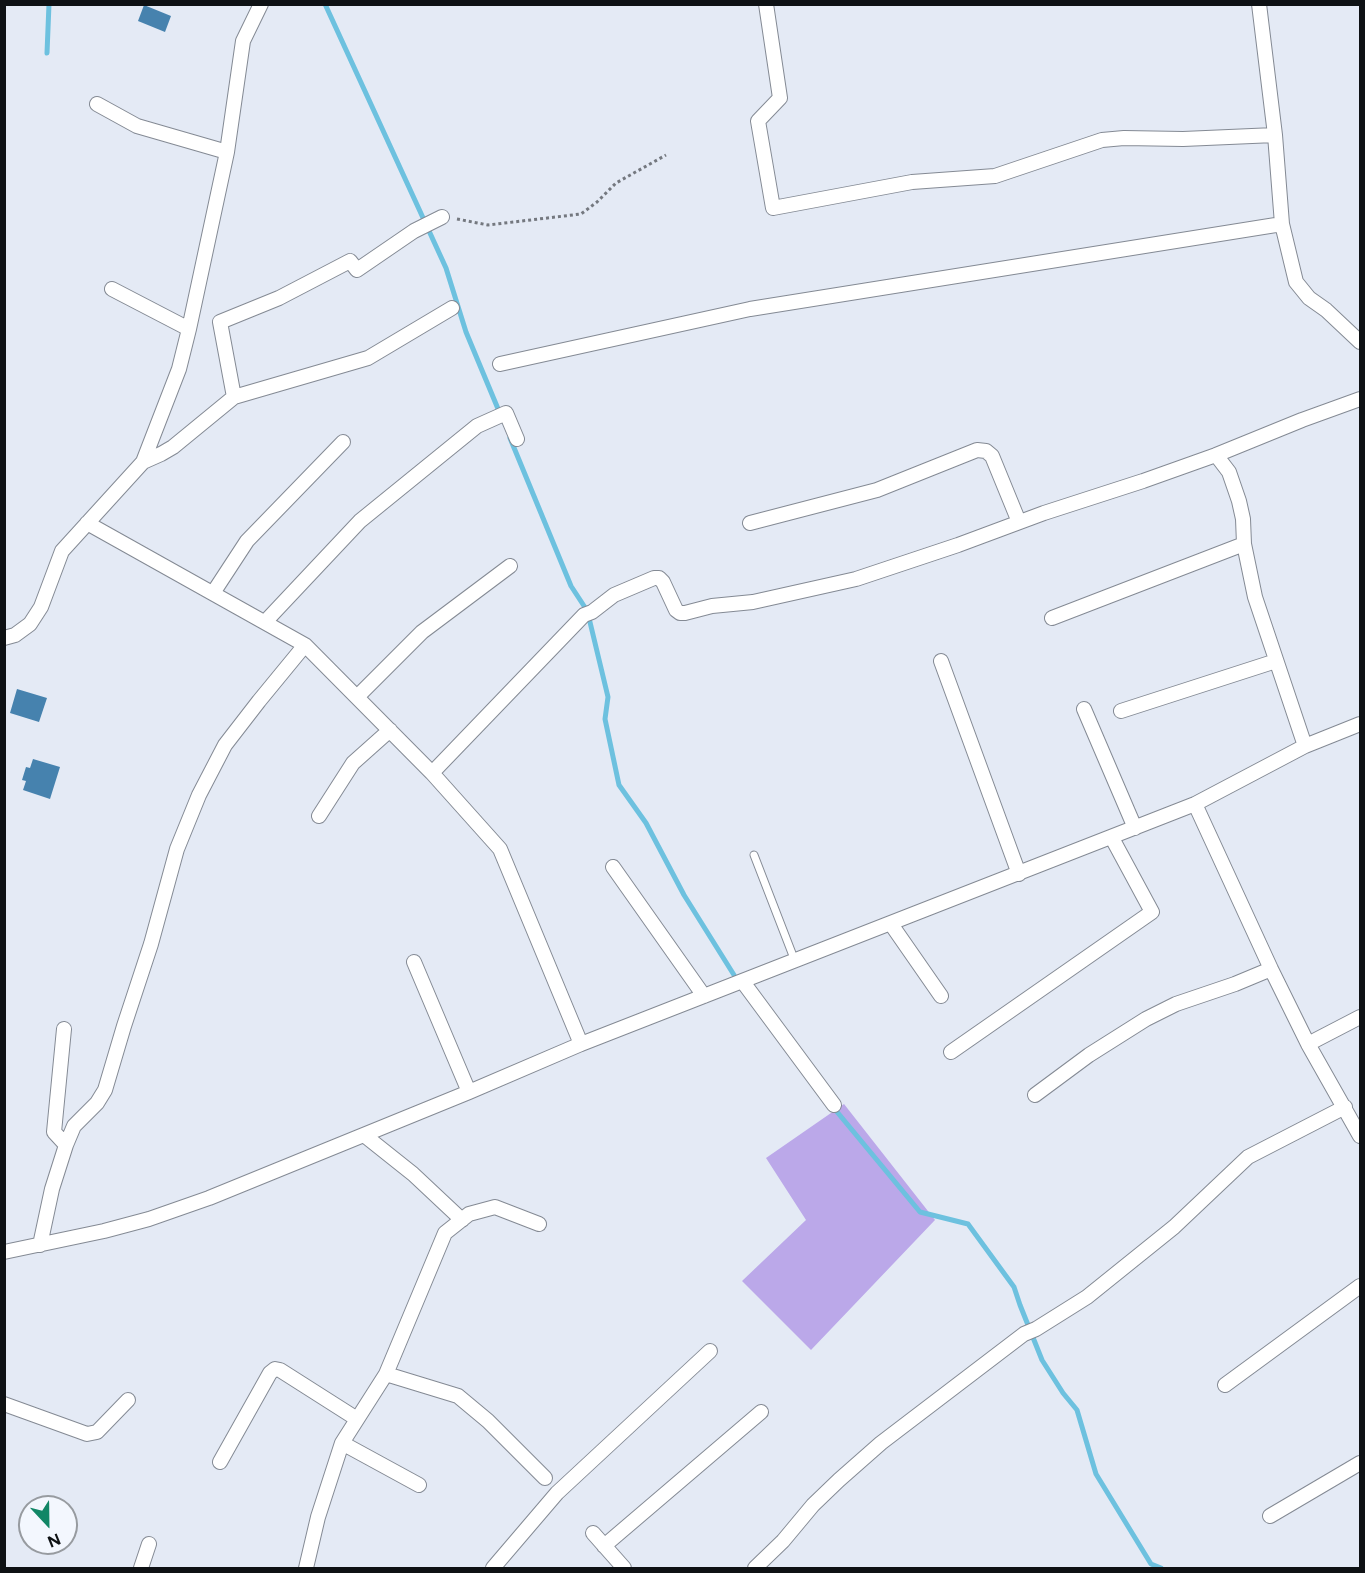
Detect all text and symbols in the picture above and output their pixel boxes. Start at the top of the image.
north arrow [18,1495,78,1555]
text: N [45,1529,63,1551]

